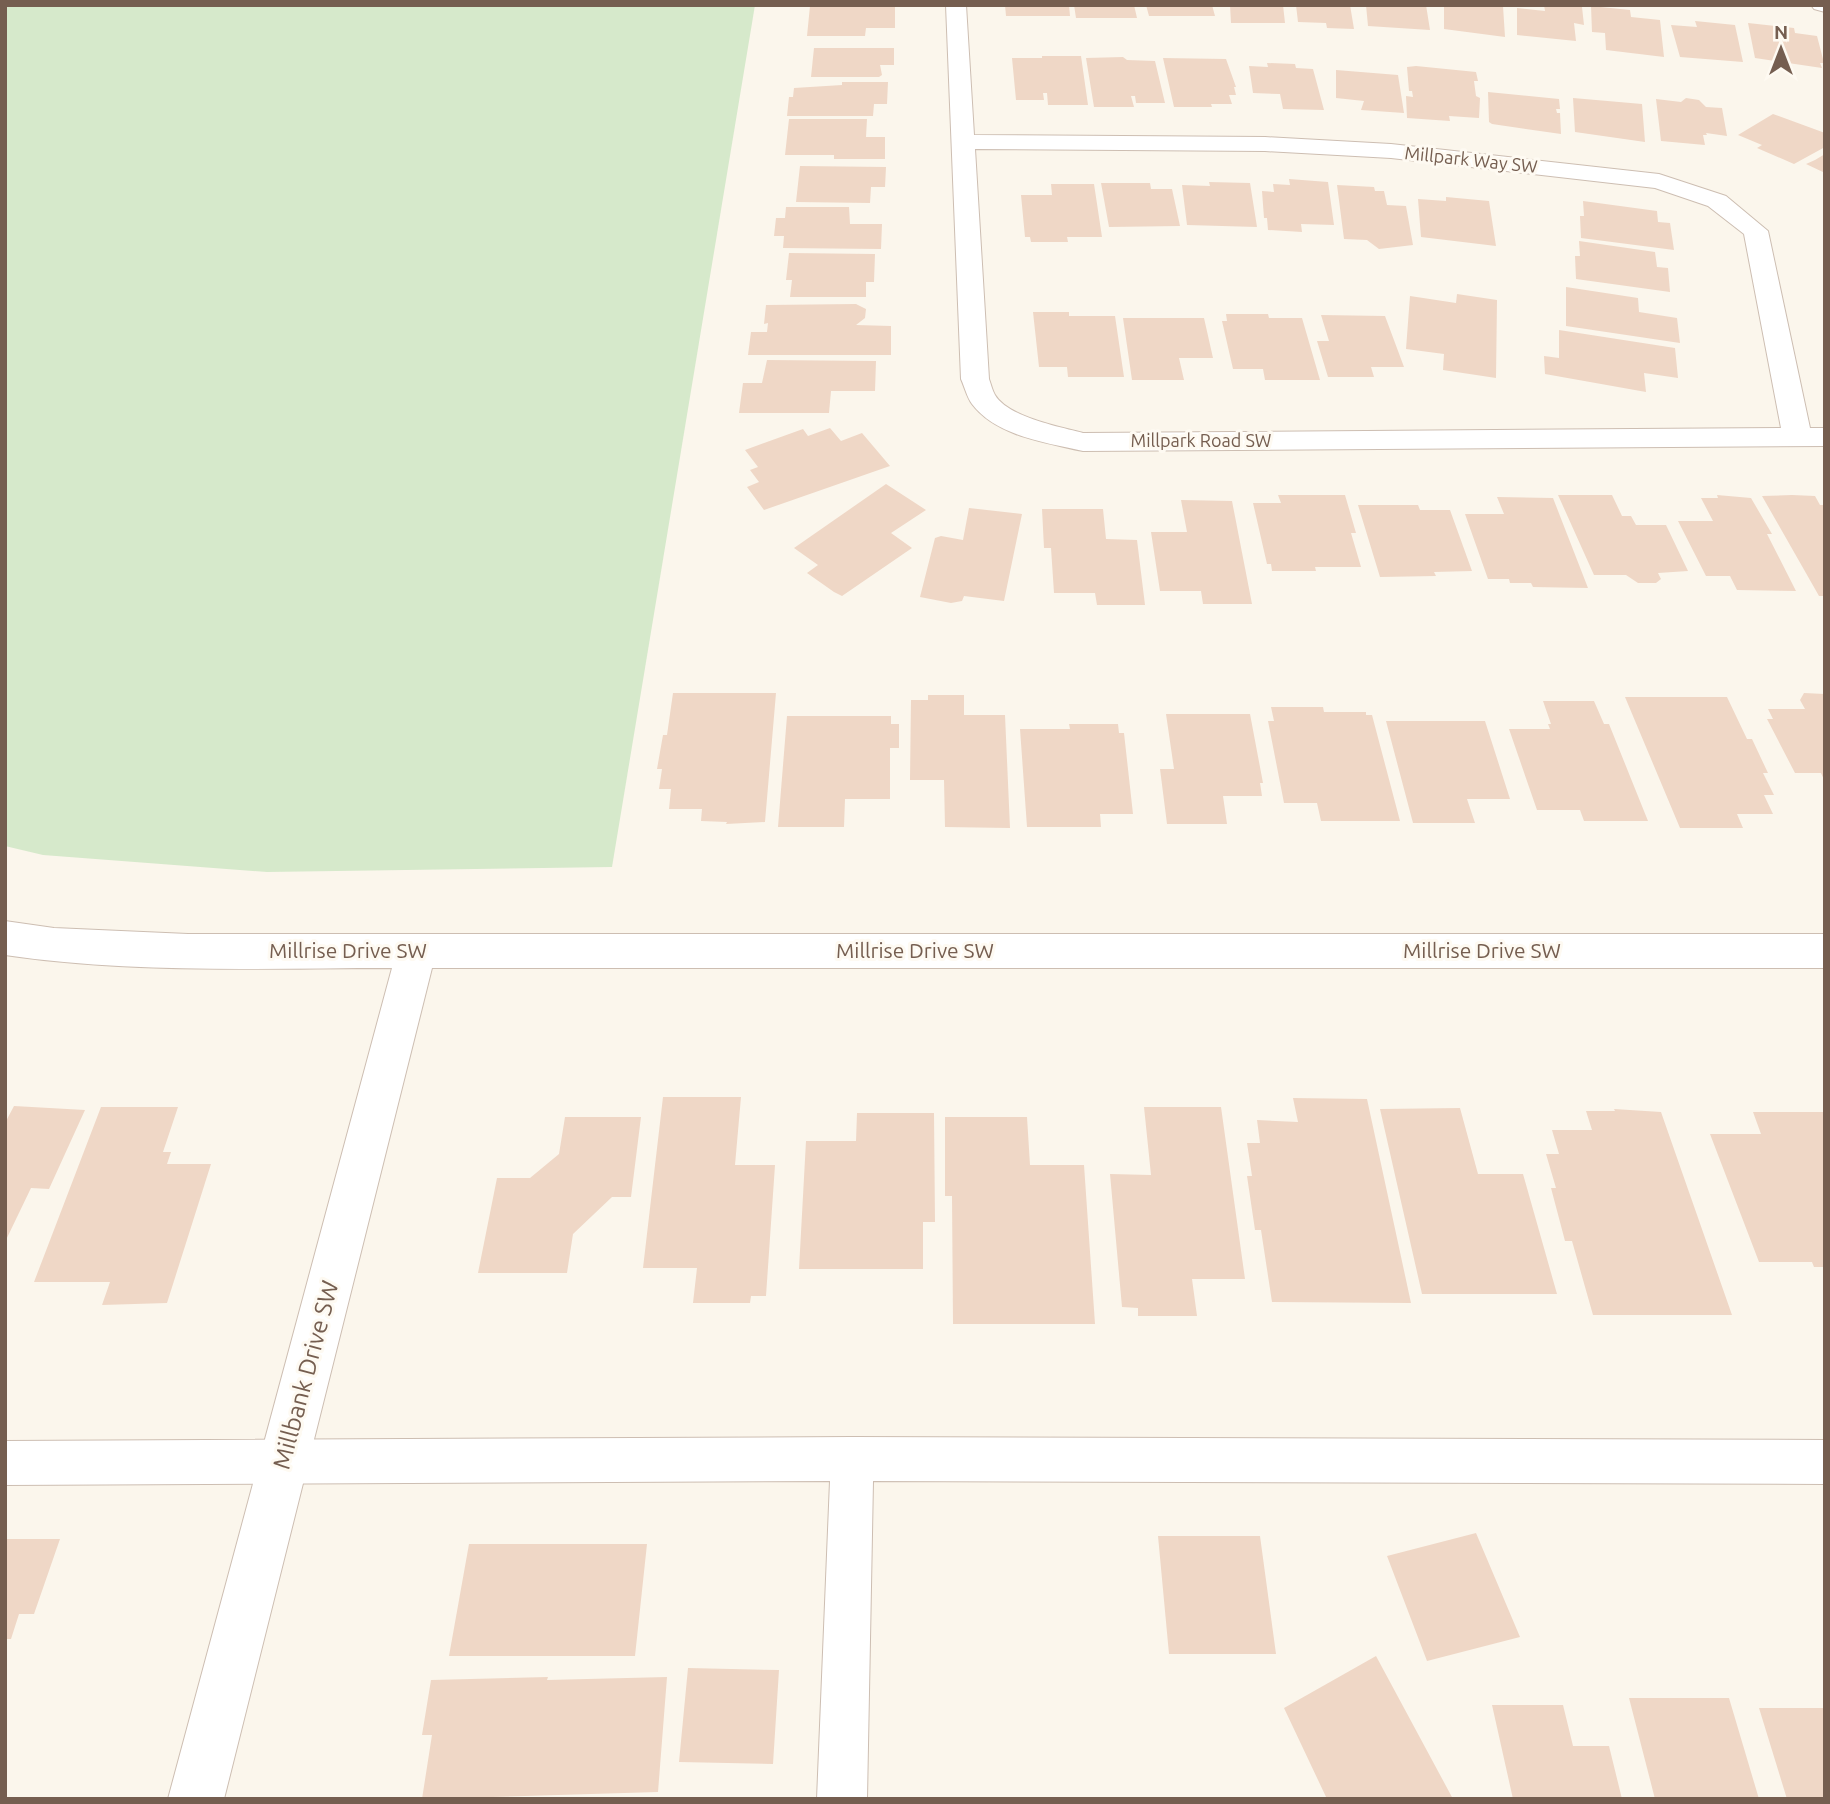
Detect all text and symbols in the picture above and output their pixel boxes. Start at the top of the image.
north arrow [1746,14,1816,84]
text: N [1774,21,1788,43]
street label: Millpark Way SW [1404,142,1539,176]
street label: Millpark Road SW [1131,430,1272,450]
street label: Millrise Drive SW [269,938,427,962]
street label: Millrise Drive SW [836,938,994,962]
street label: Millrise Drive SW [1403,938,1561,962]
street label: Millbank Drive SW [267,1278,344,1472]

